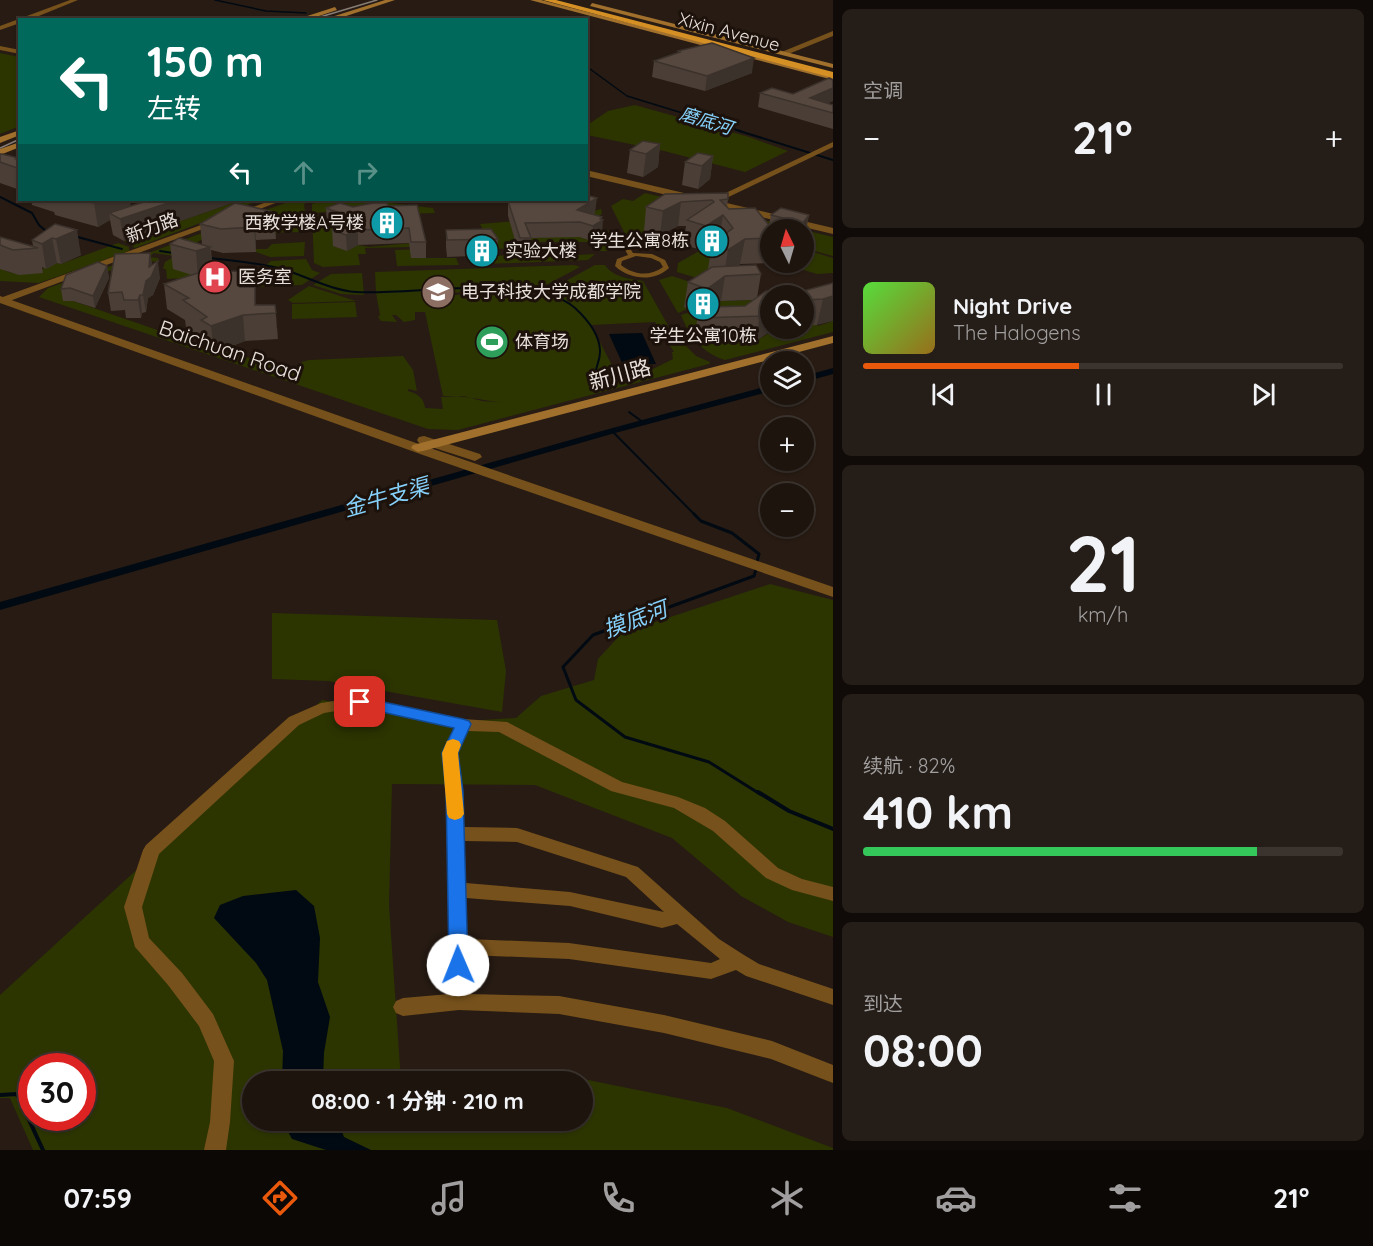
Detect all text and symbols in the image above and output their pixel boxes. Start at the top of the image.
street label: Xixin Avenue [676,7,782,56]
text: 150 m [147,35,264,88]
icon: left [48,42,126,120]
text: 空调 [863,78,903,103]
text: 左转 [147,91,201,125]
water label: 磨底河 [677,102,738,140]
text: 21° [1072,109,1133,165]
text: − [863,117,880,158]
text: + [1324,117,1343,158]
icon: left [224,156,257,189]
icon: ahead [287,156,320,189]
icon: right [350,156,383,189]
building icon: 西教学楼A号楼 [369,205,405,241]
street label: 新力路 [123,207,181,248]
place label: 西教学楼A号楼 [244,211,364,234]
north arrow [760,219,814,273]
map controls [760,219,814,537]
building icon: 学生公寓8栋 [694,223,730,259]
place label: 学生公寓8栋 [589,229,689,252]
building icon: 实验大楼 [464,233,500,269]
place label: 实验大楼 [505,239,577,262]
hospital icon: 医务室 [197,259,233,295]
place label: 医务室 [238,265,292,288]
school or university icon: 电子科技大学成都学院 [420,274,456,310]
place label: 电子科技大学成都学院 [461,280,641,303]
button: search [760,285,814,339]
building icon: 学生公寓10栋 [685,286,721,322]
text: Night Drive [953,292,1072,320]
street label: Baichuan Road [156,314,305,386]
text: The Halogens [953,320,1081,345]
sports icon: 体育场 [474,324,510,360]
place label: 学生公寓10栋 [649,324,757,347]
place label: 体育场 [515,330,569,353]
button: layers [760,351,814,405]
street label: 新川路 [586,353,654,395]
icon: previous [927,378,960,411]
icon: pause [1087,378,1120,411]
icon: next [1247,378,1280,411]
button: + [760,417,814,471]
water label: 金牛支渠 [340,471,435,523]
button: − [760,483,814,537]
text: 21 [1066,514,1140,612]
water label: 摸底河 [599,593,675,643]
text: km/h [1078,602,1128,627]
pin [334,676,385,727]
icon: arrive [343,685,376,718]
text: 续航 · 82% [863,753,955,778]
text: 410 km [863,784,1013,840]
position arrow [426,933,490,997]
text: 到达 [863,991,903,1016]
text: 08:00 [863,1022,983,1078]
speed limit sign: 30 [18,1053,96,1131]
text: 08:00 · 1 分钟 · 210 m [311,1087,524,1115]
icon: directions [259,1177,301,1219]
icon: music [428,1177,470,1219]
icon: phone [597,1177,639,1219]
icon: climate [766,1177,808,1219]
icon: car [935,1177,977,1219]
icon: filters [1104,1177,1146,1219]
text: 07:59 [63,1181,132,1215]
text: 21° [1273,1181,1309,1215]

